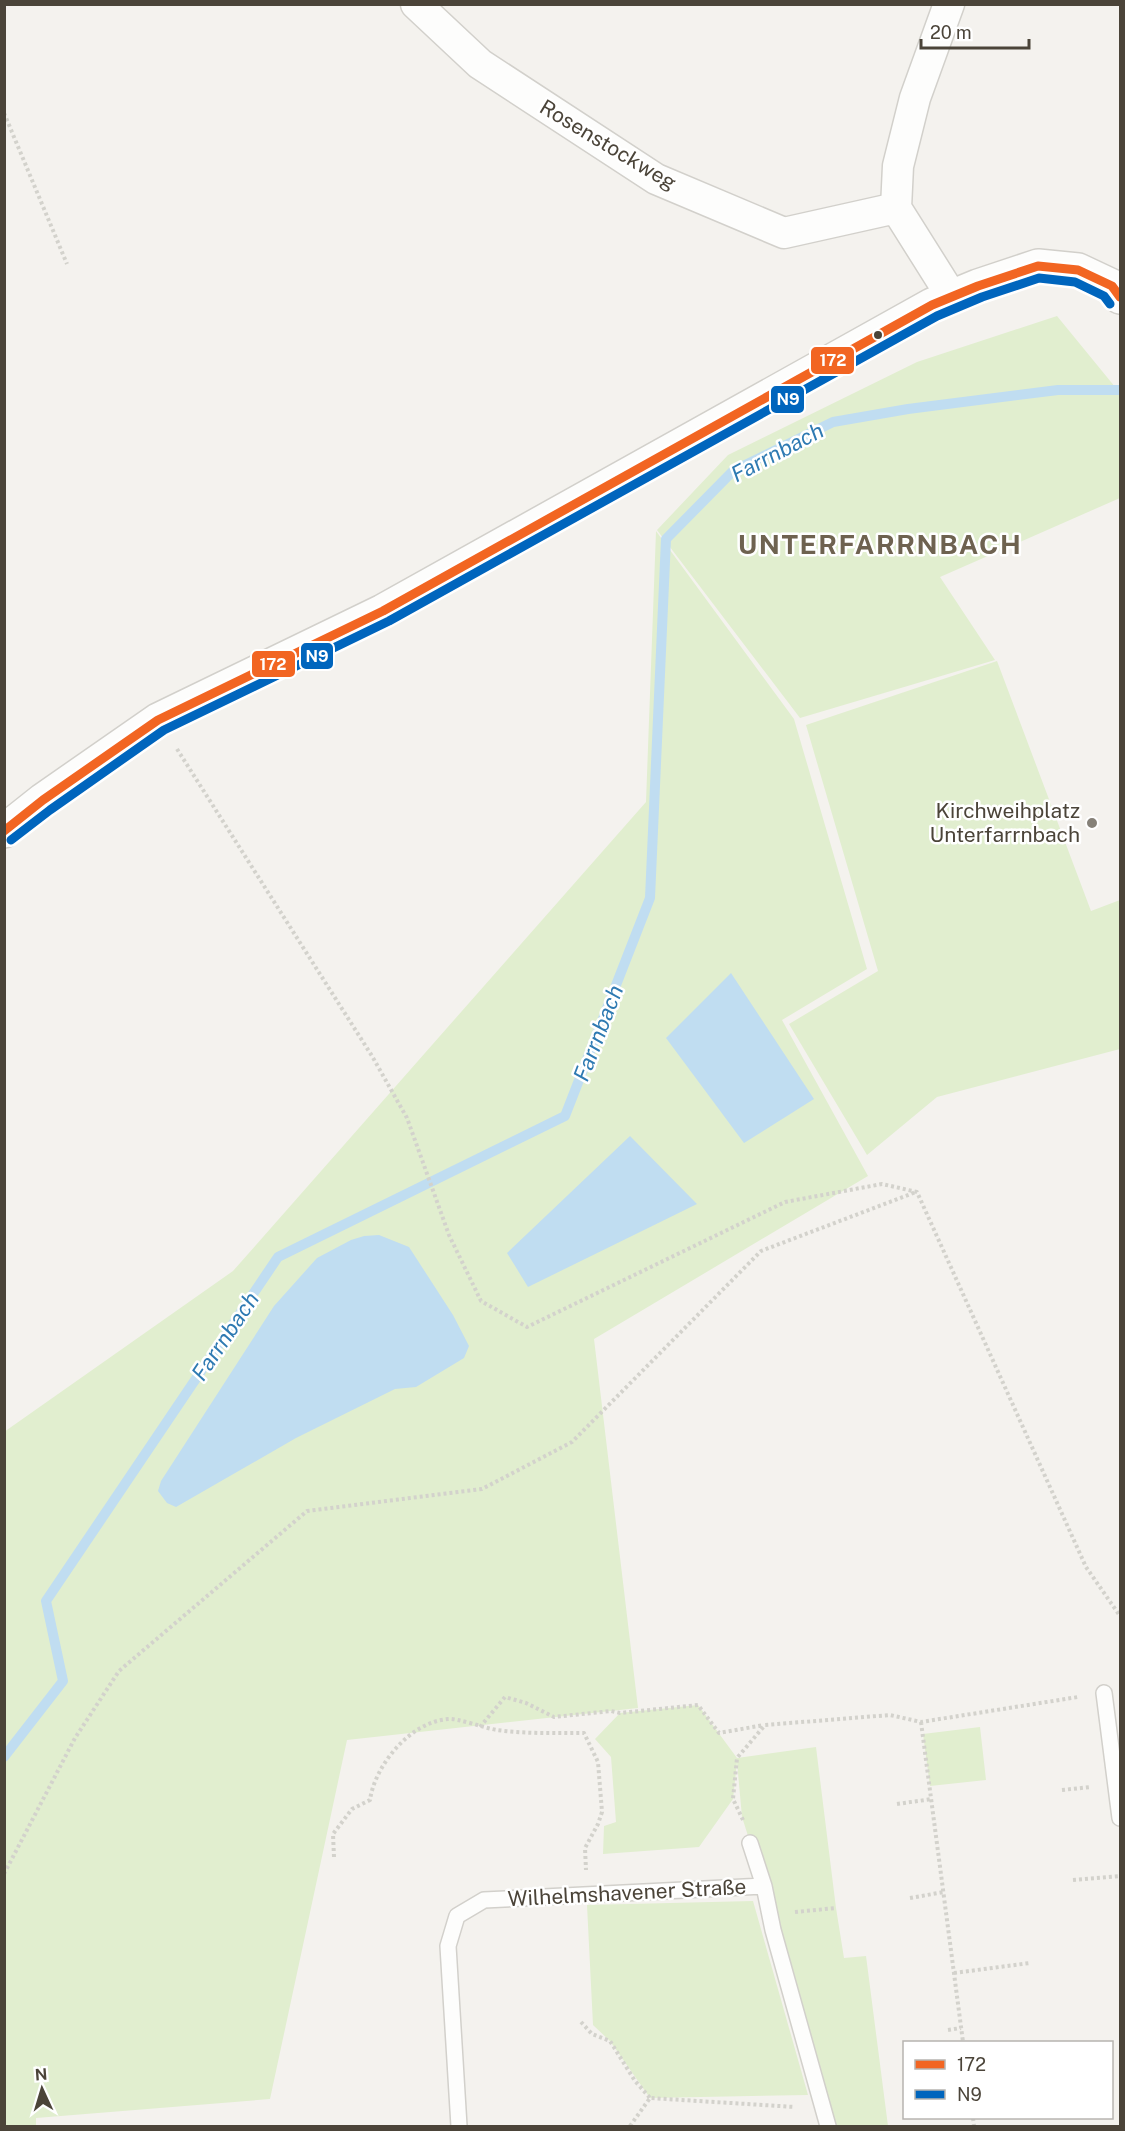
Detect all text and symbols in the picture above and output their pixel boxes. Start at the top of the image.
scale bar [921,12,1029,50]
text: 20 m [930,22,972,43]
street label: Rosenstockweg [535,94,681,195]
unlabelled marker [872,329,884,341]
line badge: 172 [810,346,855,375]
text: 172 [819,351,847,370]
line badge: N9 [770,385,805,414]
text: N9 [776,390,800,409]
water label: Farrnbach [726,417,828,487]
district label: UNTERFARRNBACH [738,528,1022,560]
line badge: N9 [300,642,334,670]
text: N9 [305,647,329,666]
line badge: 172 [251,650,296,678]
text: 172 [259,655,287,674]
place label: Kirchweihplatz Unterfarrnbach [930,798,1080,847]
marker: Kirchweihplatz Unterfarrnbach [1085,816,1099,830]
water label: Farrnbach [568,981,628,1085]
water label: Farrnbach [186,1287,264,1385]
street label: Wilhelmshavener Straße [507,1874,747,1911]
legend [903,2041,1113,2119]
text: 172 [957,2054,986,2075]
north arrow [12,2059,72,2119]
text: N [34,2065,48,2084]
text: N9 [957,2084,982,2105]

